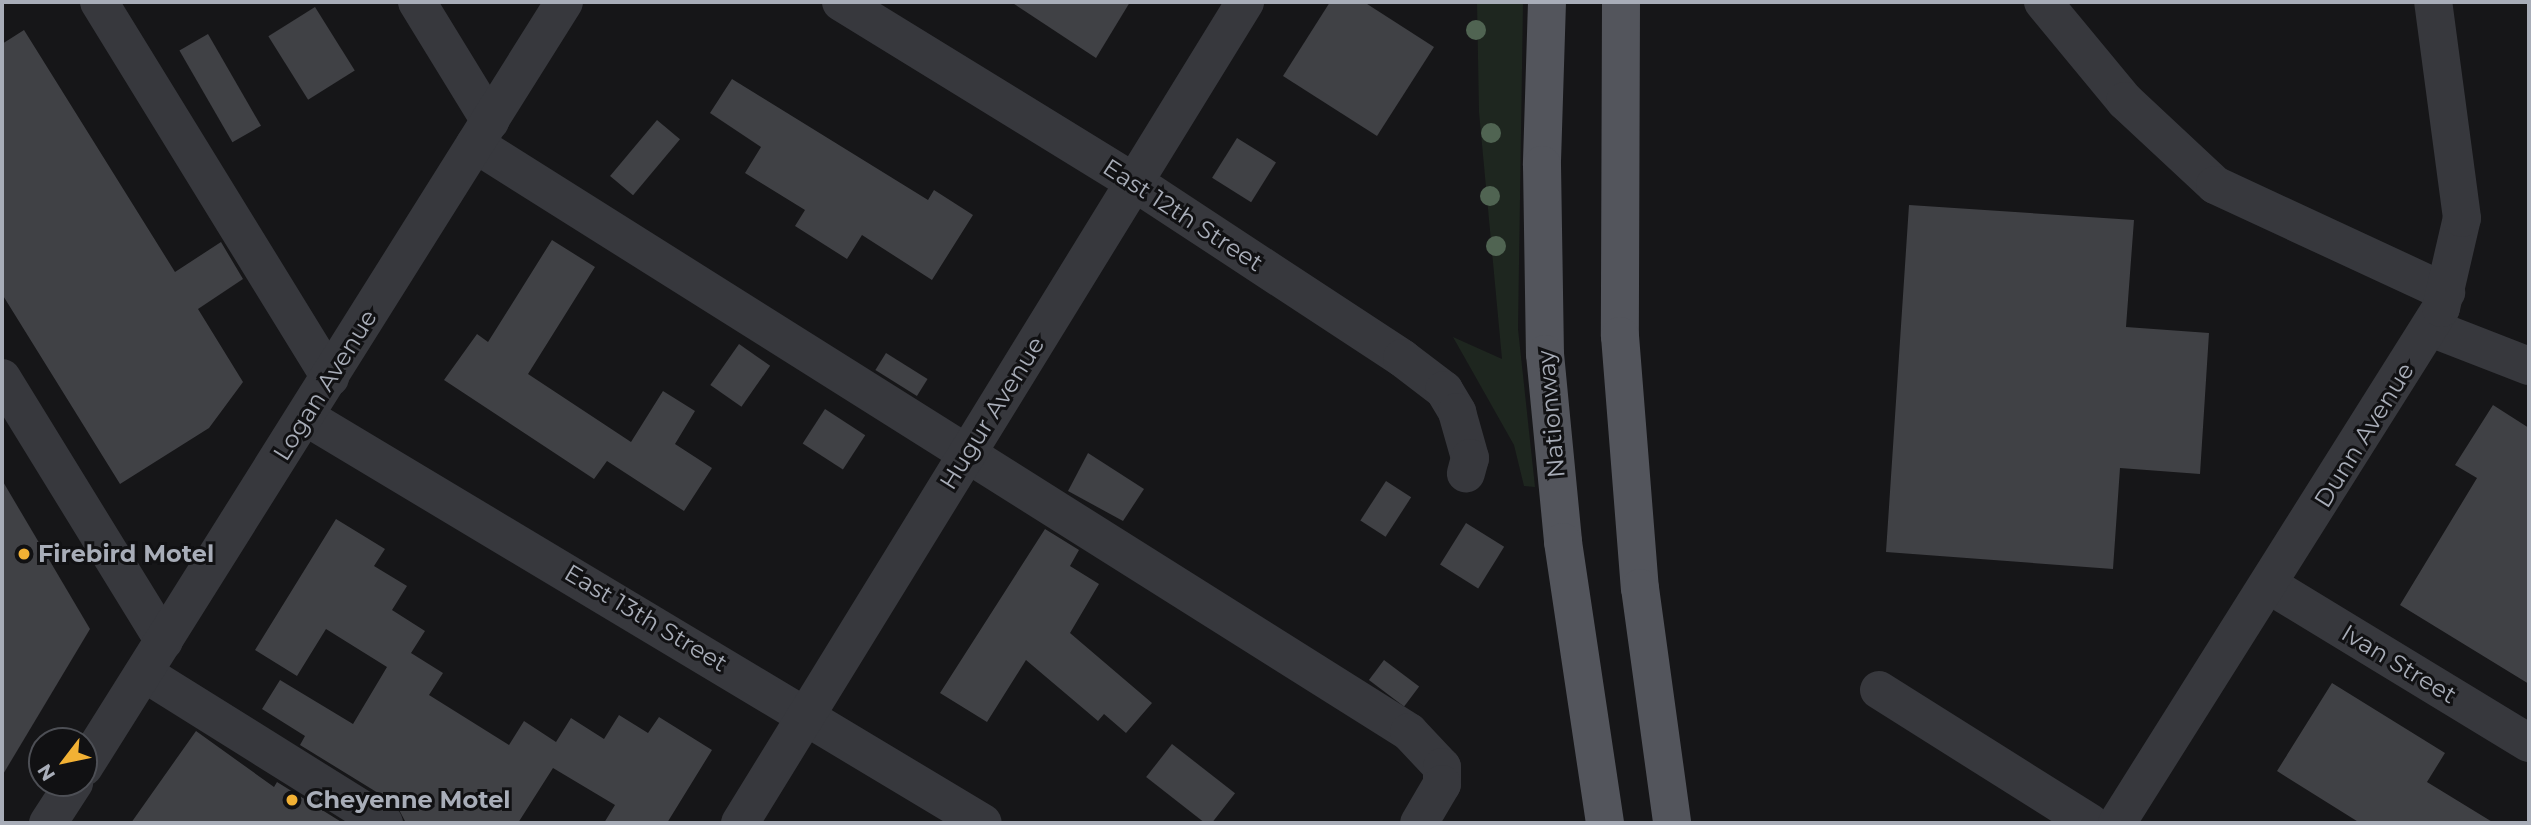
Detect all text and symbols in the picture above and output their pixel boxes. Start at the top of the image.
street label: East 12th Street [1098,153,1268,277]
street label: Logan Avenue [267,304,383,466]
street label: Hugur Avenue [934,331,1050,495]
street label: Nationway [1531,349,1571,479]
street label: Dunn Avenue [2308,357,2420,513]
place label: Firebird Motel [38,540,214,568]
marker: Firebird Motel [16,546,32,562]
street label: East 13th Street [559,558,733,678]
street label: Ivan Street [2336,618,2462,710]
north arrow [28,727,98,797]
text: N [33,760,60,785]
place label: Cheyenne Motel [306,786,511,814]
marker: Cheyenne Motel [284,792,300,808]

